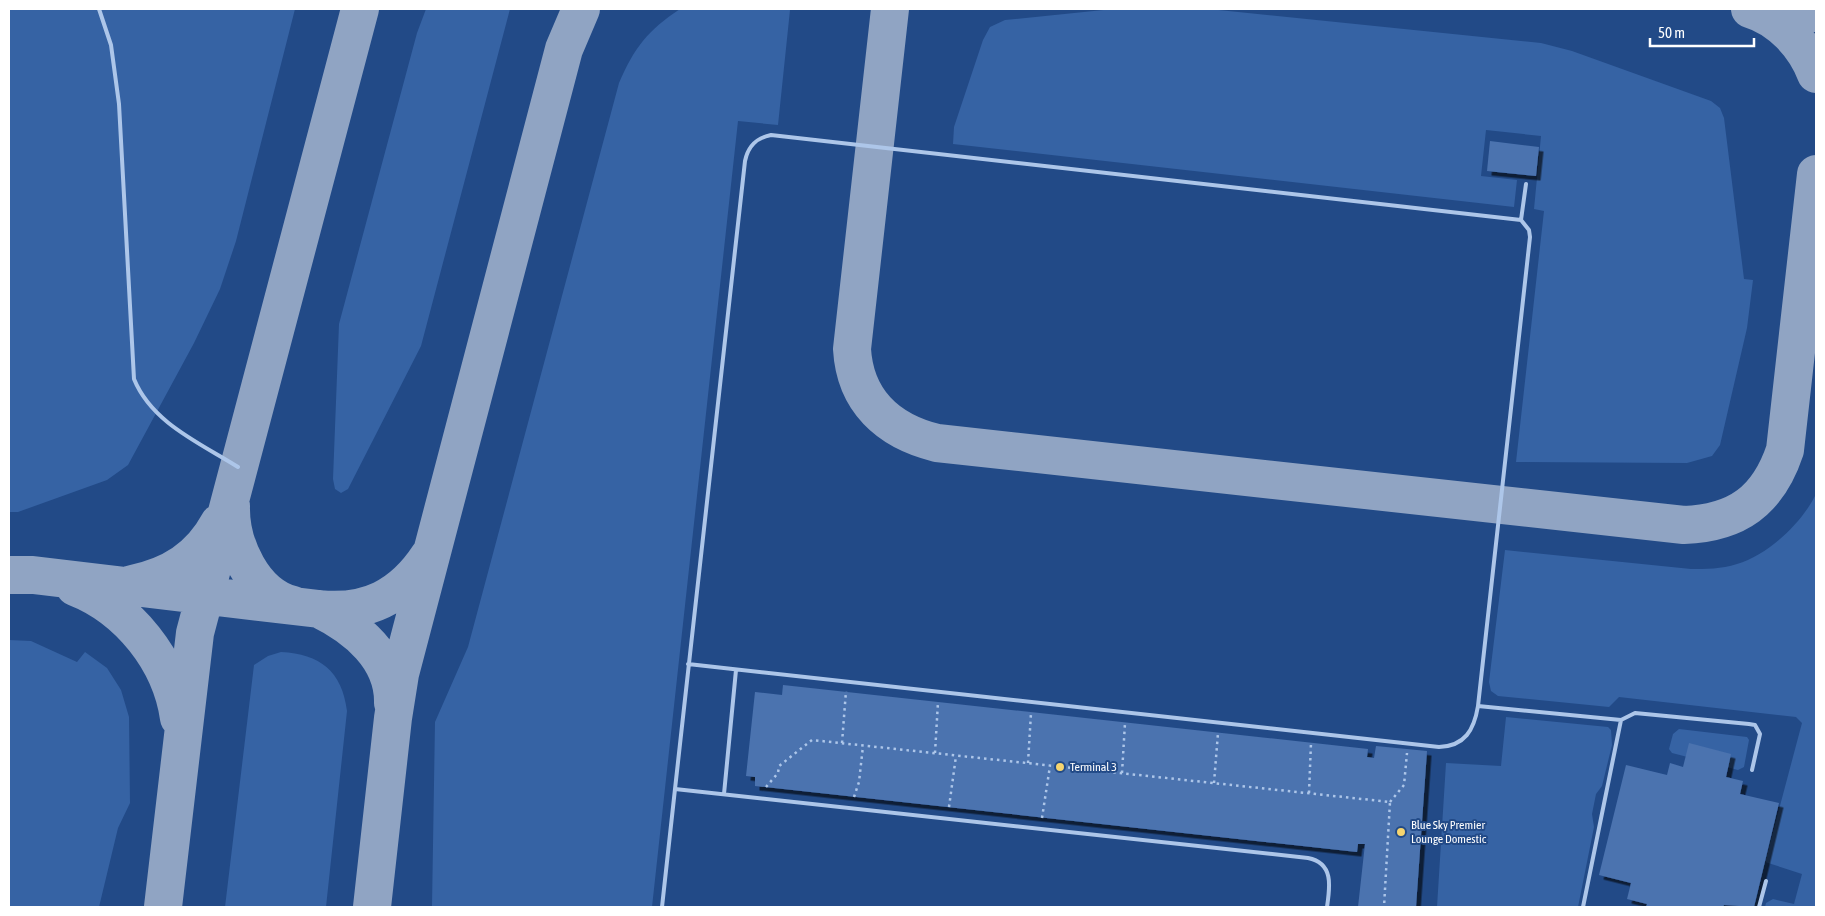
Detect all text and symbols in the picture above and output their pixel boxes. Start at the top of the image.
scale bar [1650,15,1754,47]
text: 50 m [1658,24,1685,41]
place label: Terminal 3 [1070,760,1117,774]
marker: Terminal 3 [1054,761,1066,773]
place label: Blue Sky Premier Lounge Domestic [1411,818,1487,846]
marker: Blue Sky Premier Lounge Domestic [1395,826,1407,838]

